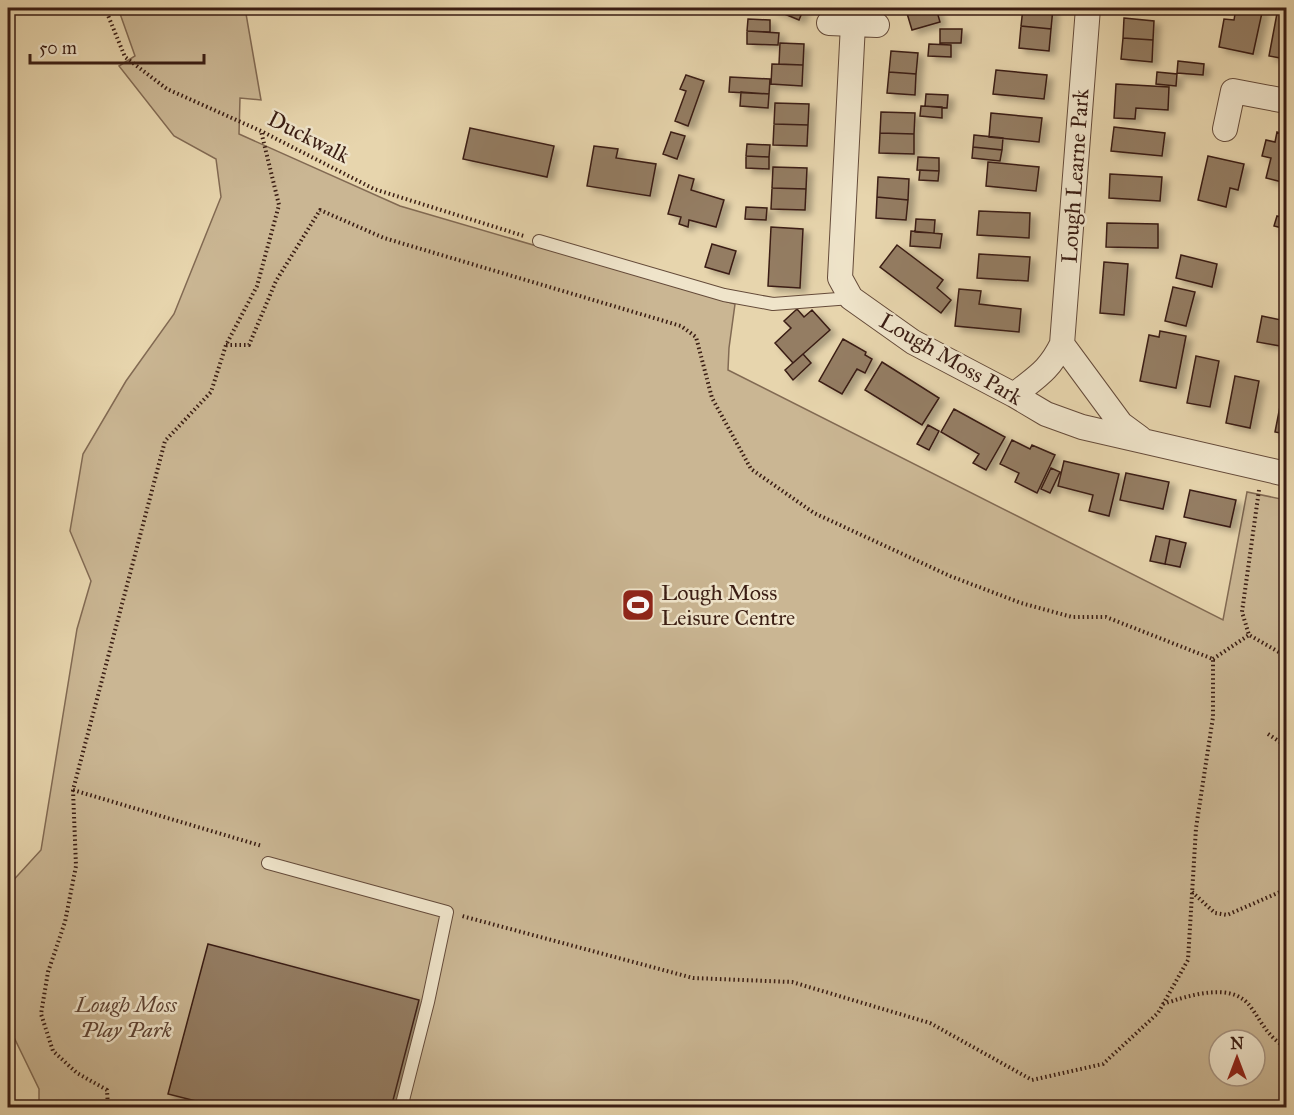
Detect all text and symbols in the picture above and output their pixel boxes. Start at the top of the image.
scale bar [30,27,204,65]
text: 50 m [39,37,77,59]
street label: Lough Learne Park [1055,87,1095,264]
street label: Duckwalk [263,105,355,169]
street label: Lough Moss Park [875,307,1028,411]
place label: Lough Moss Leisure Centre [661,579,795,631]
sports icon: Lough Moss Leisure Centre [620,587,656,623]
park label: Lough Moss Play Park [74,991,178,1043]
north arrow [1207,1028,1267,1088]
text: N [1230,1034,1244,1053]

